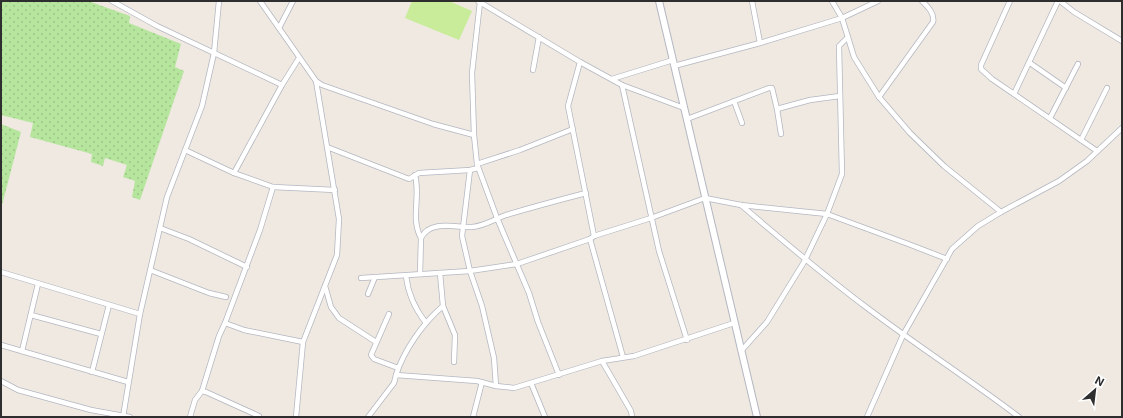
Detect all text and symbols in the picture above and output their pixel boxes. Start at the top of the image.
north arrow [1075,370,1115,410]
text: N [1093,373,1107,389]

